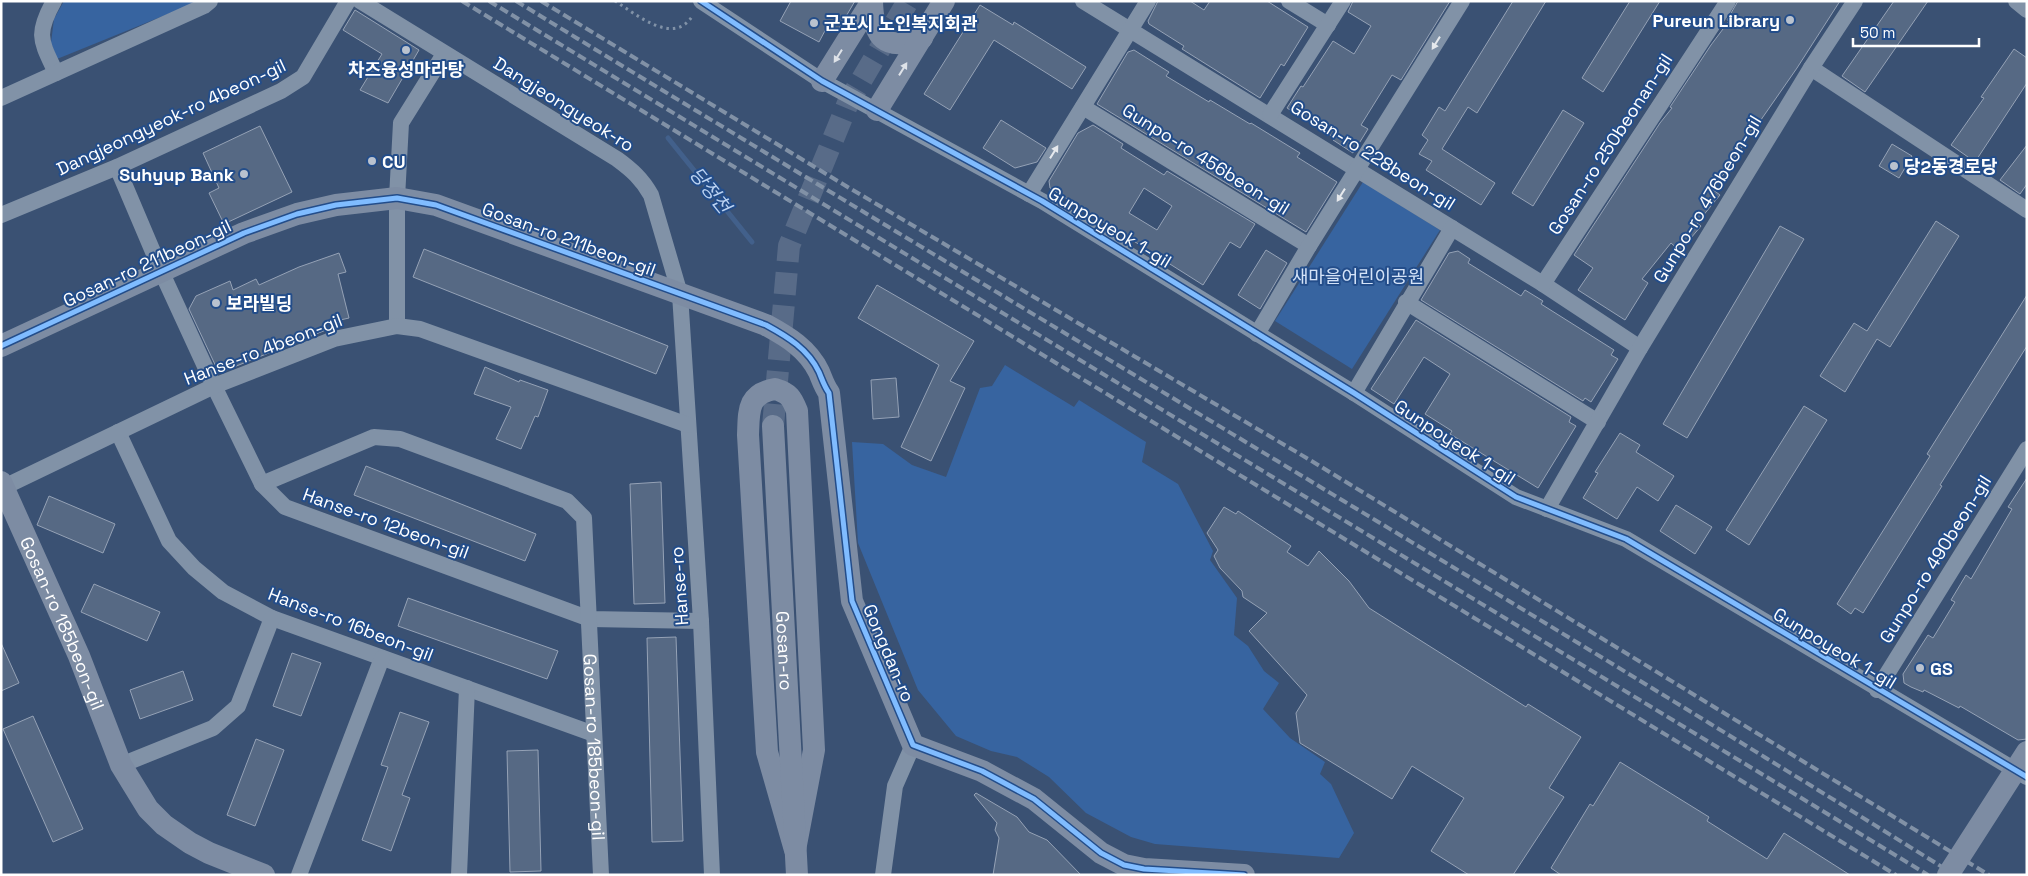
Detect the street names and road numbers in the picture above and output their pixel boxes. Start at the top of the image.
street label: Gosan-ro 250beonan-gil [1543,49,1677,239]
street label: Dangjeongyeok-ro [489,51,639,157]
street label: Dangjeongyeok-ro 4beon-gil [53,54,289,180]
street label: Gosan-ro 228beon-gil [1286,95,1460,215]
street label: Gunpo-ro 456beon-gil [1118,98,1294,220]
street label: Gunpo-ro 476beon-gil [1648,111,1766,287]
street label: Gunpoyeok 1-gil [1044,181,1176,273]
street label: Gosan-ro 211beon-gil [479,197,659,281]
street label: Gosan-ro 211beon-gil [59,214,235,312]
street label: Hanse-ro 4beon-gil [180,308,346,390]
street label: Gunpoyeok 1-gil [1390,394,1520,490]
street label: Gunpo-ro 490beon-gil [1874,471,1996,647]
street label: Hanse-ro 12beon-gil [300,482,472,564]
street label: Gosan-ro 185beon-gil [15,533,110,713]
street label: Hanse-ro [665,546,693,626]
street label: Hanse-ro 16beon-gil [265,582,437,666]
street label: Gongdan-ro [858,600,920,706]
street label: Gunpoyeok 1-gil [1769,602,1901,694]
street label: Gosan-ro [771,610,799,691]
street label: Gosan-ro 185beon-gil [579,653,611,841]

